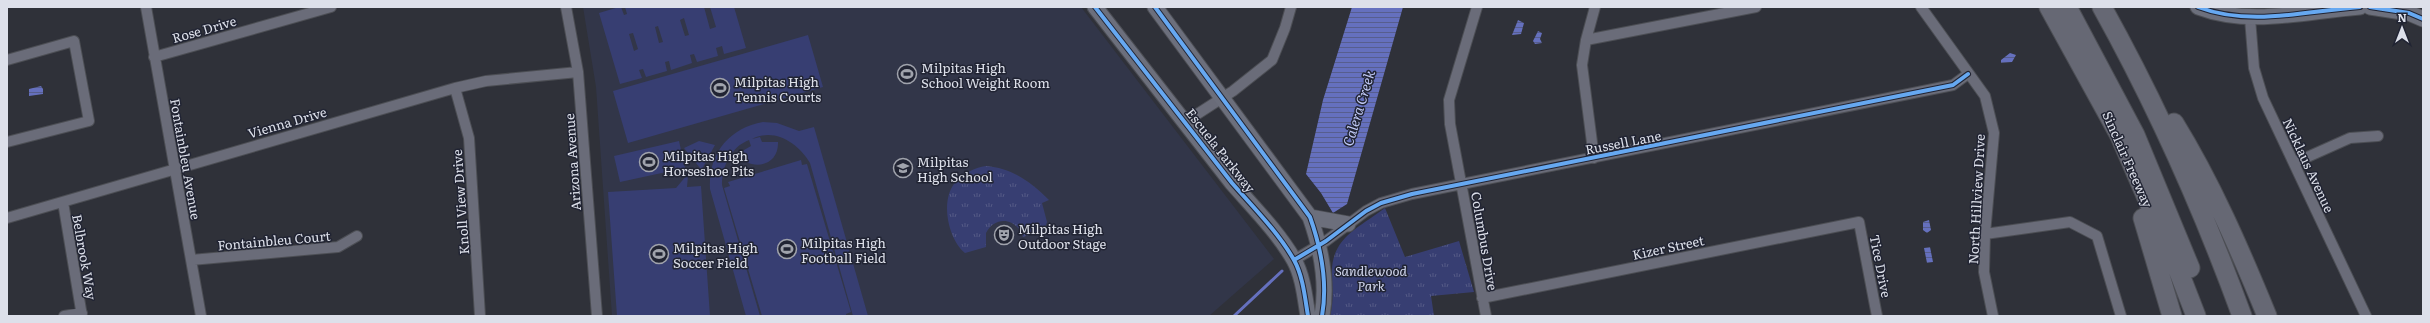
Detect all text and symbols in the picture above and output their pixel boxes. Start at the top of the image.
north arrow [2382,8,2422,48]
text: N [2397,9,2407,25]
street label: Rose Drive [170,11,238,47]
place label: Milpitas High School Weight Room [921,58,1050,92]
sports icon: Milpitas High School Weight Room [896,63,918,85]
water label: Calera Creek [1337,67,1379,148]
place label: Milpitas High Tennis Courts [734,72,821,106]
sports icon: Milpitas High Tennis Courts [709,77,731,99]
street label: Fontainbleu Avenue [166,97,206,221]
street label: Vienna Drive [245,102,329,142]
street label: Escuela Parkway [1182,104,1260,197]
street label: Sinclair Freeway [2098,108,2158,211]
street label: Arizona Avenue [559,112,585,211]
street label: Nicklaus Avenue [2279,115,2339,216]
street label: Russell Lane [1583,125,1663,159]
street label: North Hillview Drive [1963,133,1989,265]
place label: Milpitas High Horseshoe Pits [663,146,754,180]
street label: Knoll View Drive [447,149,473,255]
sports icon: Milpitas High Horseshoe Pits [638,151,660,173]
place label: Milpitas High School [917,152,993,186]
school or university icon: Milpitas High School [892,157,914,179]
street label: Columbus Drive [1467,190,1503,292]
street label: Belbrook Way [68,213,102,302]
place label: Milpitas High Outdoor Stage [1018,219,1106,253]
theatre icon: Milpitas High Outdoor Stage [993,224,1015,246]
street label: Fontainbleu Court [217,226,332,254]
street label: Kizer Street [1630,230,1706,264]
place label: Milpitas High Football Field [801,233,886,267]
street label: Tice Drive [1866,233,1896,299]
place label: Milpitas High Soccer Field [673,238,758,272]
sports icon: Milpitas High Football Field [776,238,798,260]
sports icon: Milpitas High Soccer Field [648,243,670,265]
park label: Sandlewood Park [1335,261,1408,295]

